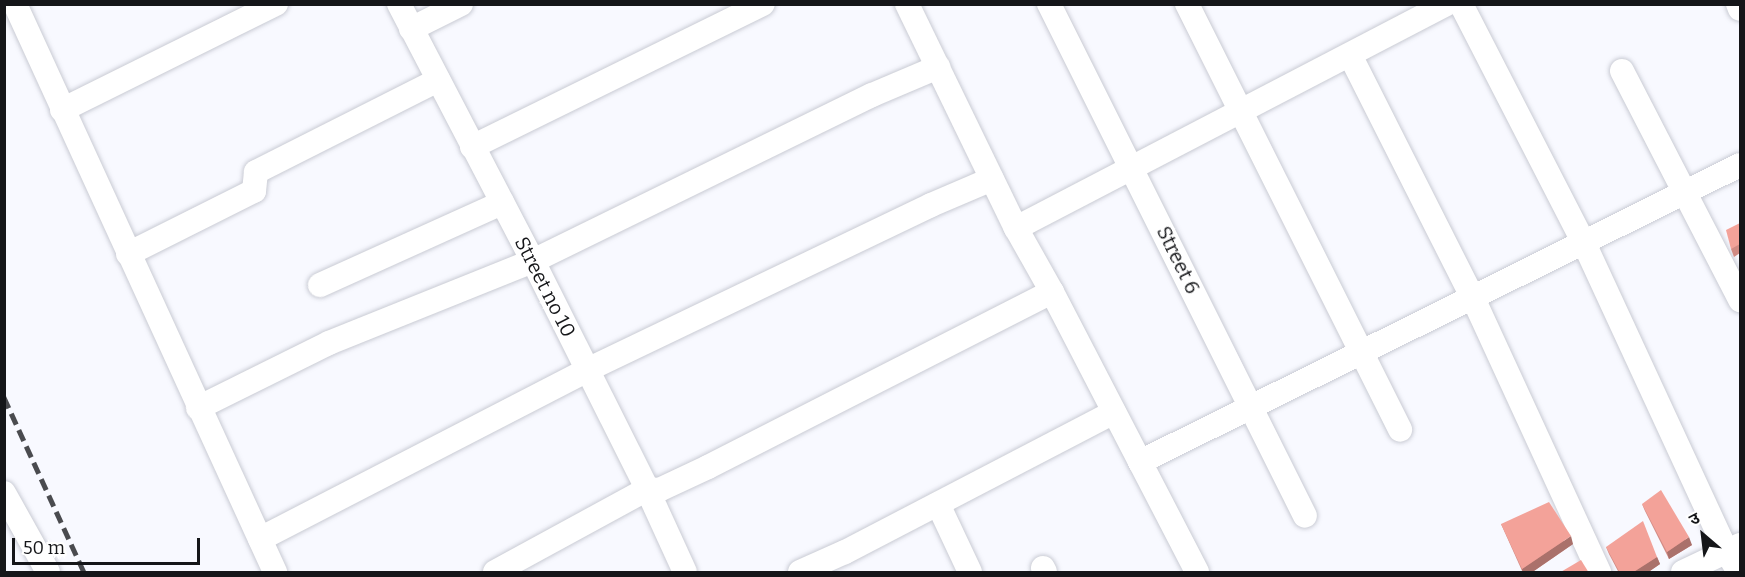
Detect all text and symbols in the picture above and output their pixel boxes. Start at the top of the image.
street label: Street 6 [1151,222,1205,298]
street label: Street no 10 [509,233,581,341]
north arrow [1673,505,1733,565]
text: उ [1686,508,1703,529]
scale bar [15,526,202,564]
text: 50 m [23,537,65,559]

